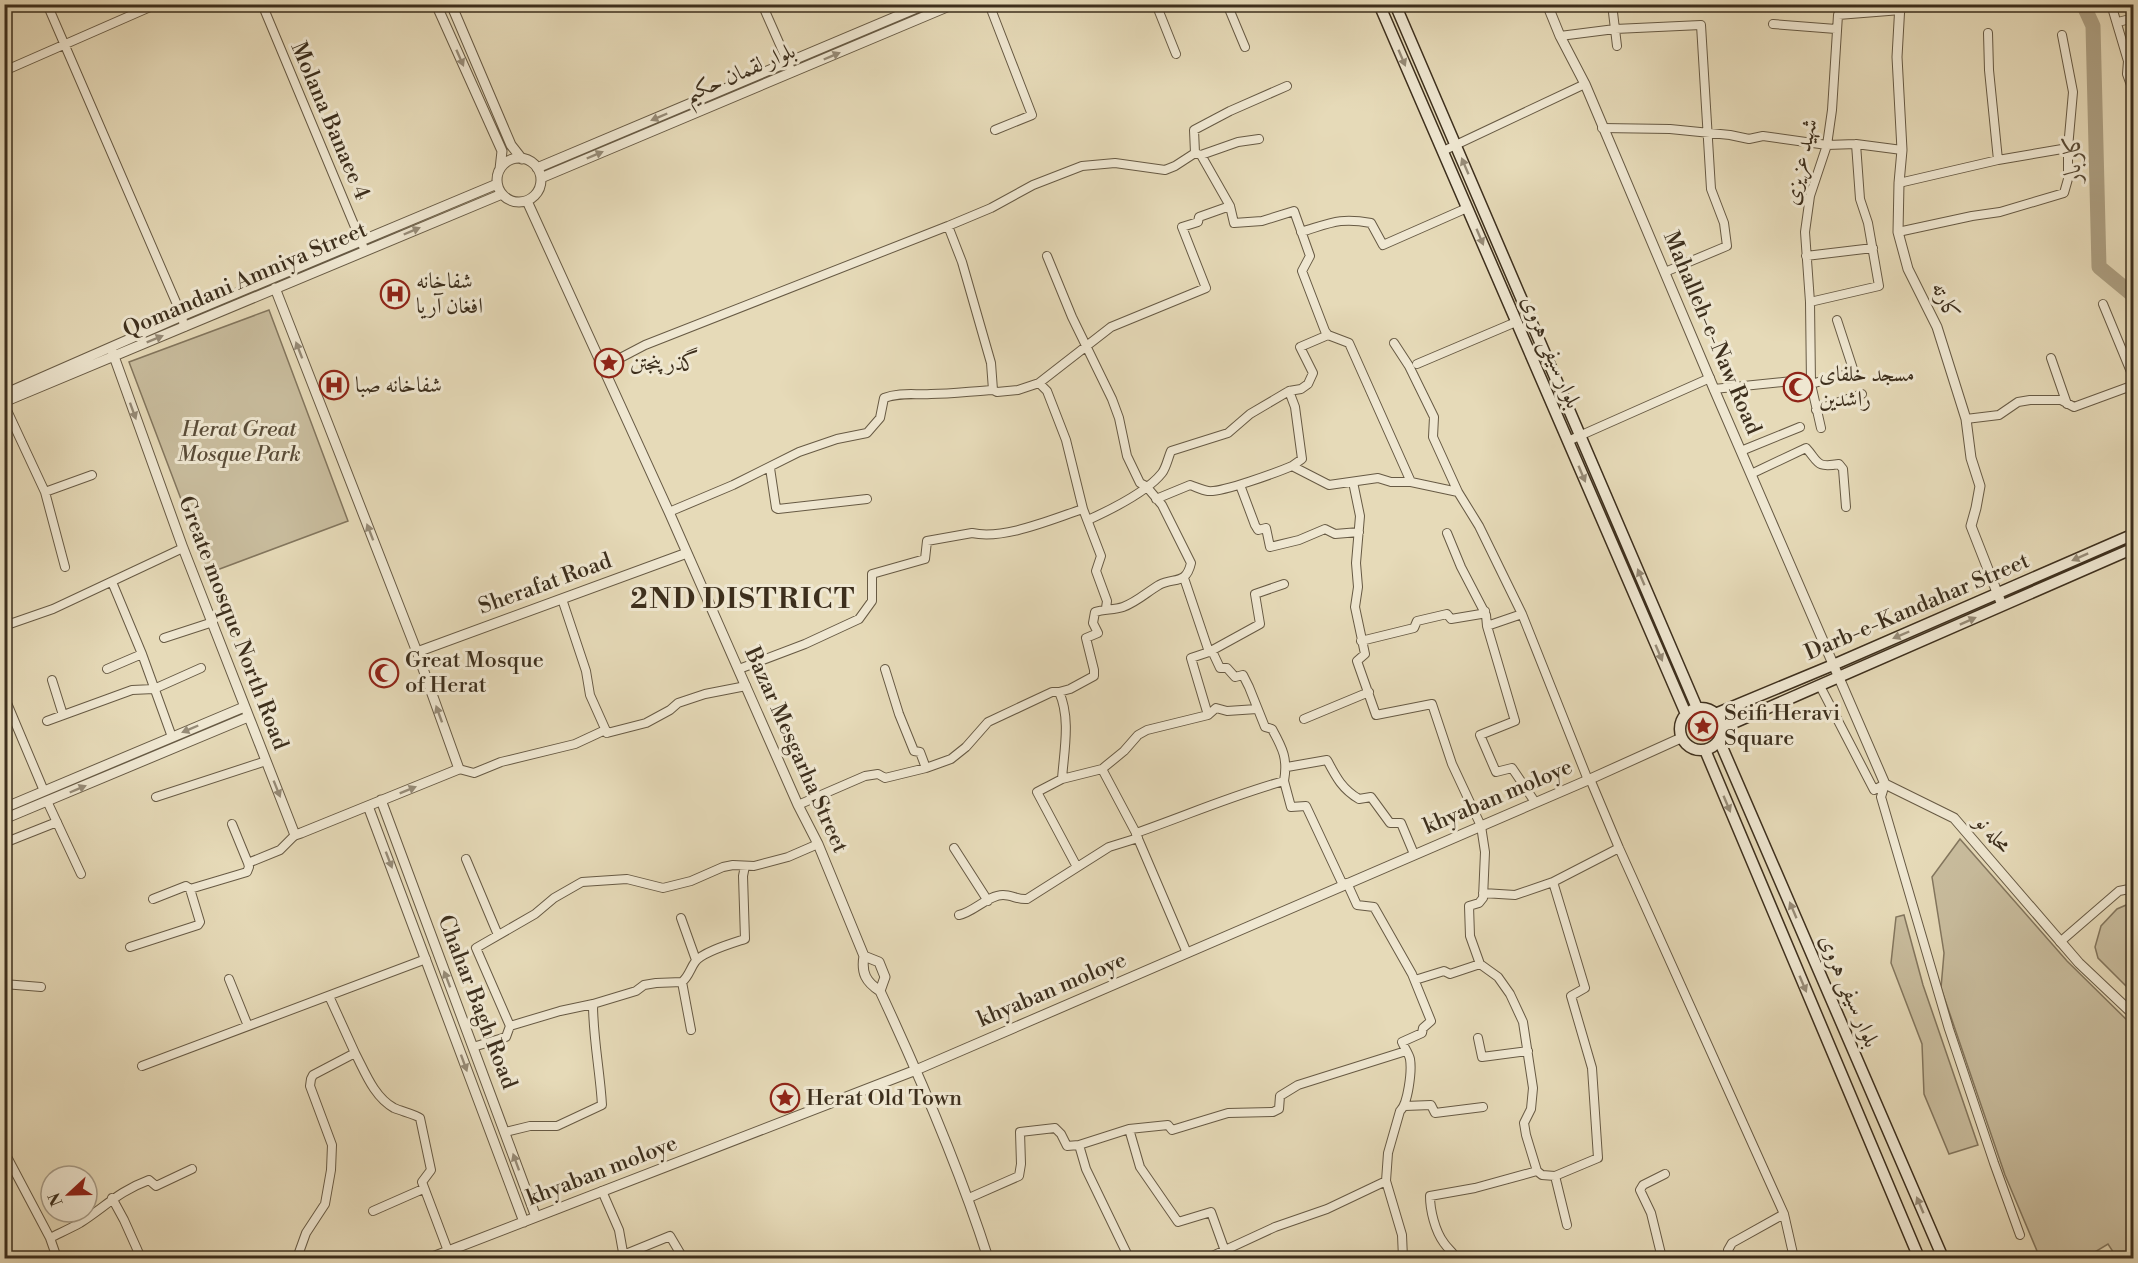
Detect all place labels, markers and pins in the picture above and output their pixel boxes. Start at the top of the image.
place label: شفاخانه افغان آریا [416,268,483,320]
hospital icon: شفاخانه افغان آریا [379,278,411,310]
place icon: گذر پنجتن [593,347,625,379]
place label: گذر پنجتن [630,347,699,377]
place label: مسجد خلفای راشدین [1819,361,1915,413]
hospital icon: شفاخانه صبا [318,369,350,401]
mosque icon: مسجد خلفای راشدین [1782,371,1814,403]
place label: شفاخانه صبا [355,372,442,399]
place label: Great Mosque of Herat [405,647,544,699]
mosque icon: Great Mosque of Herat [368,657,400,689]
place label: Seifi Heravi Square [1724,700,1840,752]
place icon: Seifi Heravi Square [1687,710,1719,742]
place icon: Herat Old Town [769,1082,801,1114]
place label: Herat Old Town [806,1085,962,1112]

